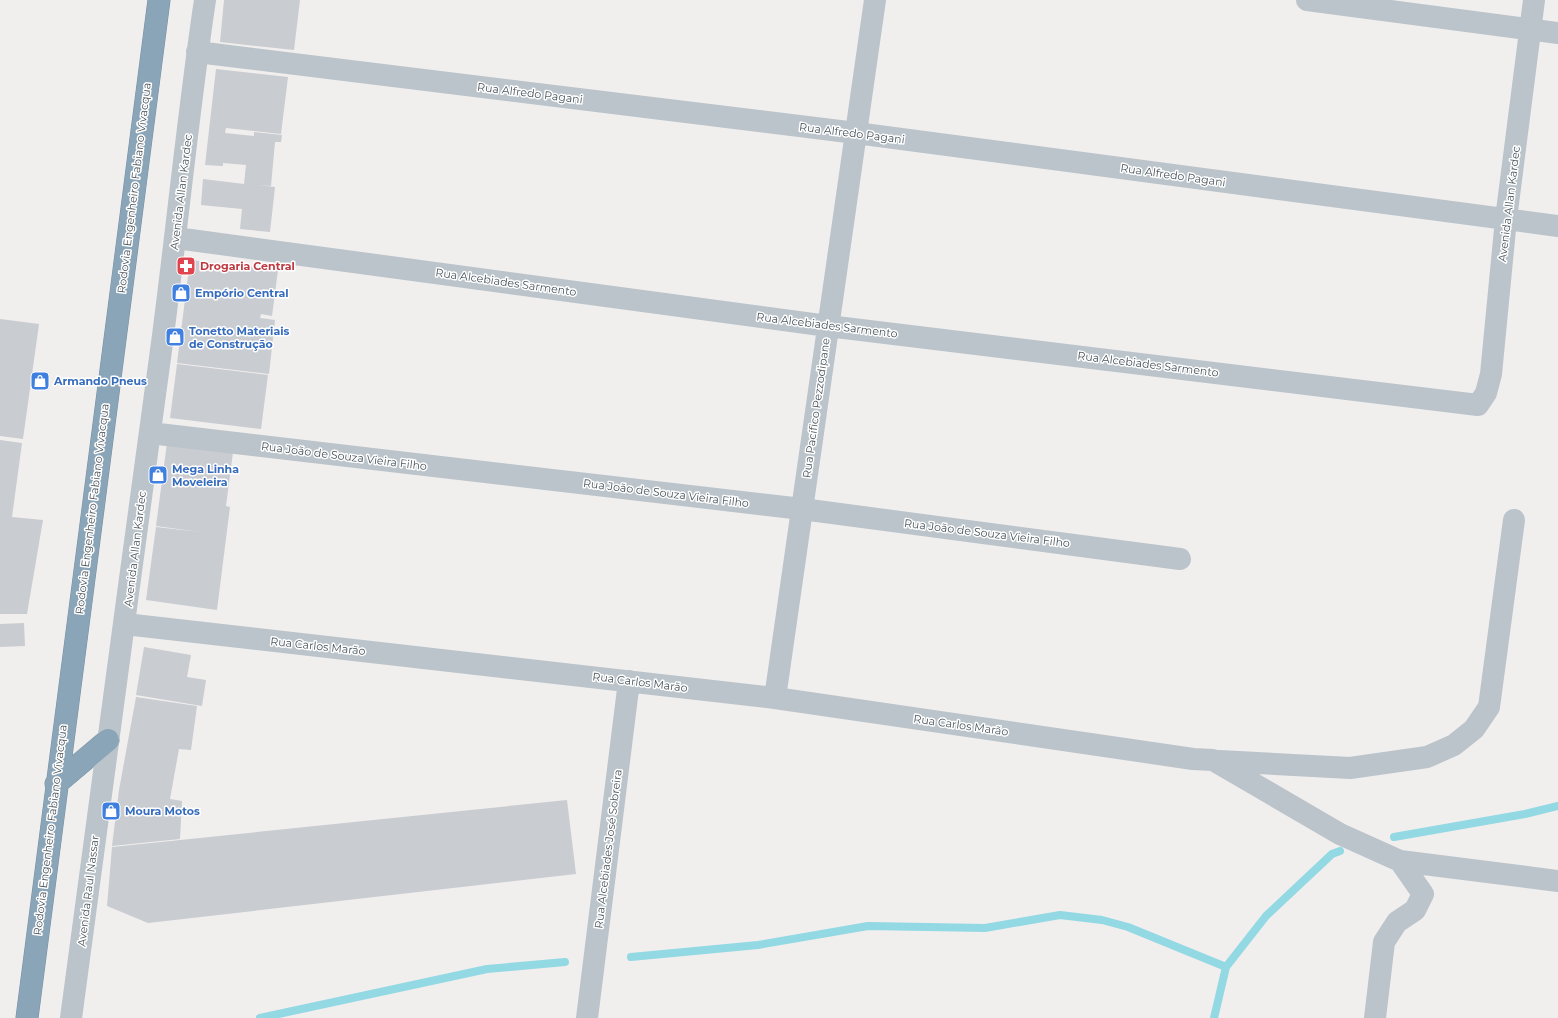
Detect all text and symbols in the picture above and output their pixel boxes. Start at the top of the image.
street label: Rua Alfredo Pagani [476,80,584,106]
street label: Rodovia Engenheiro Fabiano Vivacqua [114,82,154,294]
street label: Rua Alfredo Pagani [798,120,906,146]
street label: Avenida Allan Kardec [167,133,195,251]
street label: Avenida Allan Kardec [1495,145,1523,263]
street label: Rua Alfredo Pagani [1119,161,1227,189]
pharmacy icon: Drogaria Central [175,255,197,277]
place label: Drogaria Central [200,259,295,273]
street label: Rua Alcebiades Sarmento [435,265,577,299]
shop icon: Empório Central [170,282,192,304]
place label: Empório Central [195,286,289,300]
street label: Rua Alcebiades Sarmento [756,309,898,341]
place label: Tonetto Materiais de Construção [189,324,289,351]
shop icon: Tonetto Materiais de Construção [164,326,186,348]
street label: Rua Pacífico Pezzodipane [799,337,833,479]
street label: Rua Alcebiades Sarmento [1077,348,1219,380]
shop icon: Armando Pneus [29,370,51,392]
place label: Armando Pneus [53,374,147,388]
street label: Rodovia Engenheiro Fabiano Vivacqua [72,403,112,615]
street label: Rua João de Souza Vieira Filho [260,439,428,473]
place label: Mega Linha Moveleira [172,462,239,489]
shop icon: Mega Linha Moveleira [147,464,169,486]
street label: Rua João de Souza Vieira Filho [582,476,750,510]
street label: Avenida Allan Kardec [121,490,149,608]
street label: Rua João de Souza Vieira Filho [903,516,1071,550]
street label: Rua Carlos Marão [270,634,366,658]
street label: Rua Carlos Marão [592,669,688,695]
street label: Rua Carlos Marão [913,711,1009,739]
street label: Rodovia Engenheiro Fabiano Vivacqua [30,724,70,936]
street label: Rua Alcebiades José Sobreira [591,769,625,929]
shop icon: Moura Motos [100,800,122,822]
place label: Moura Motos [125,804,200,818]
street label: Avenida Raul Nassar [74,835,102,947]

